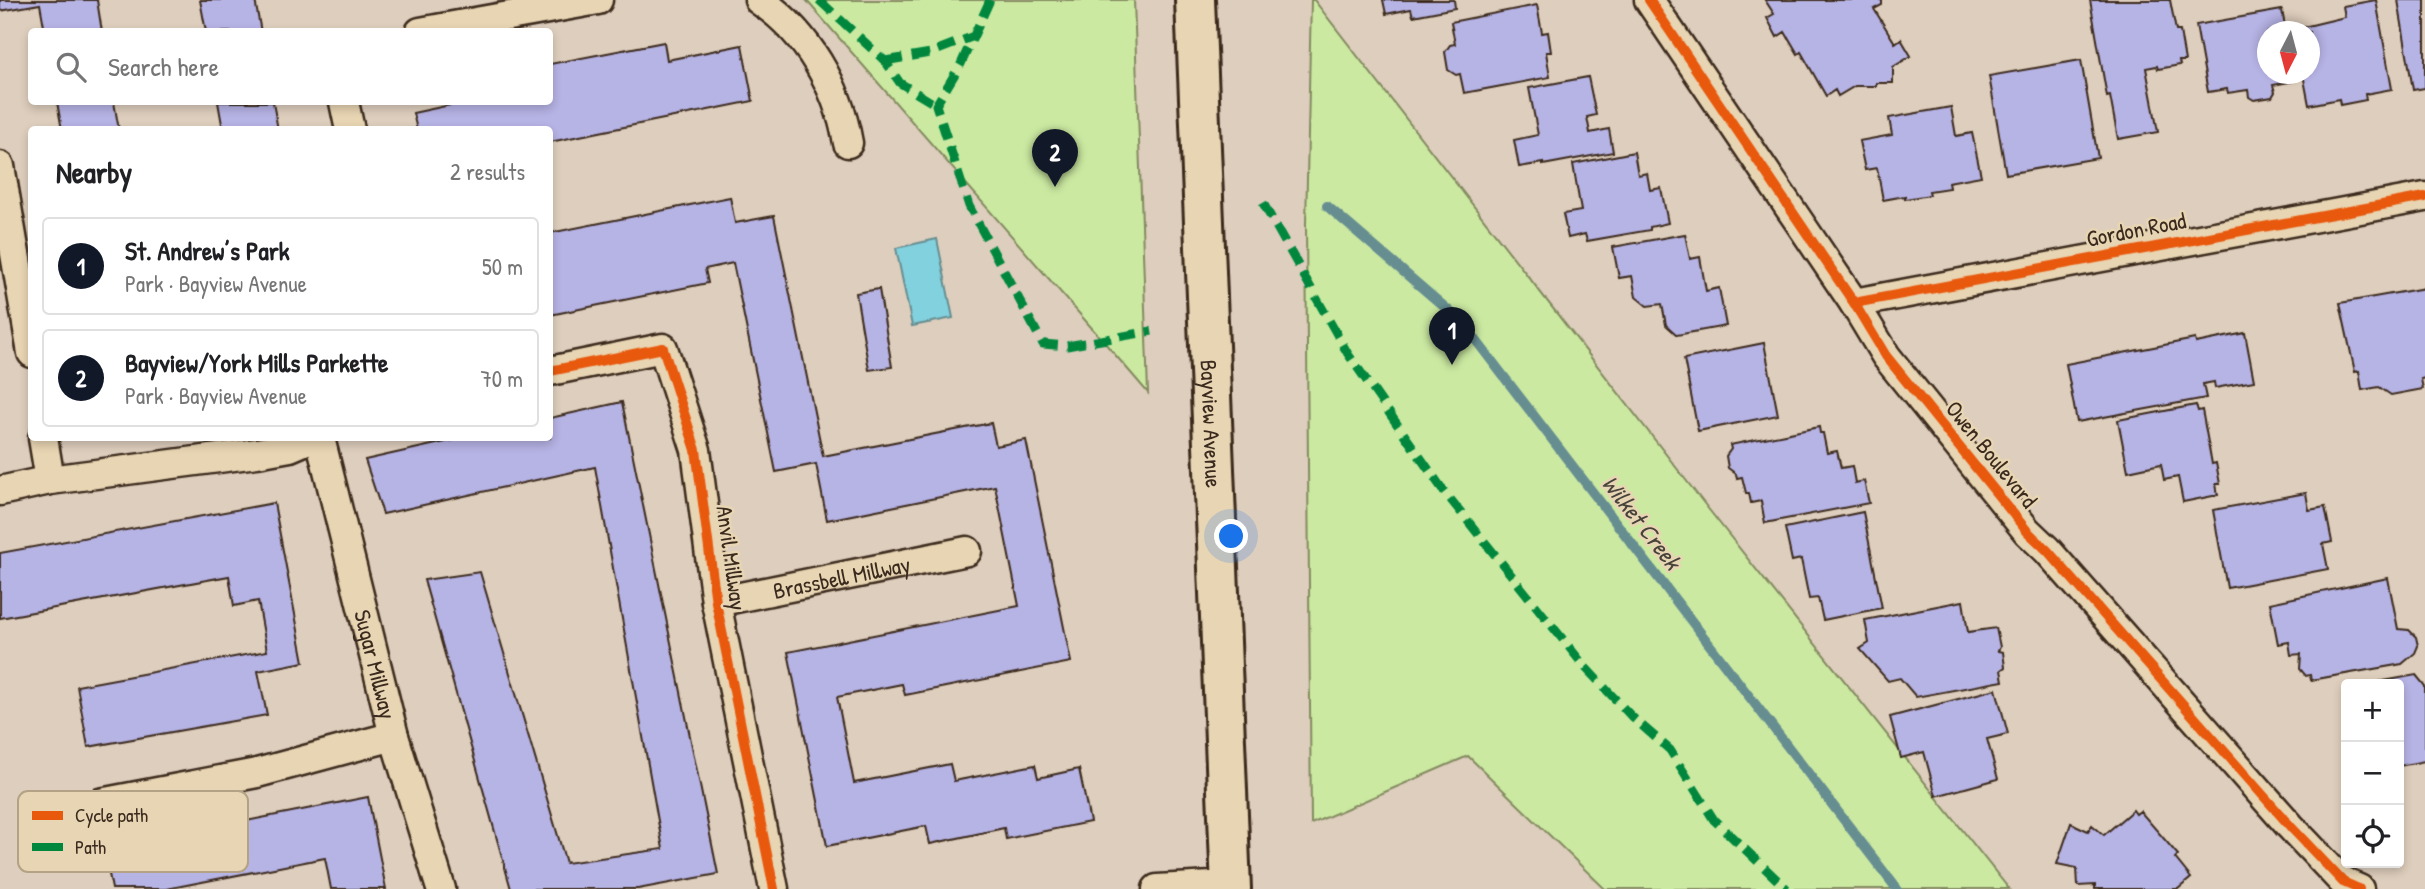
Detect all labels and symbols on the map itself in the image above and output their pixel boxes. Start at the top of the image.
north arrow [2257,21,2320,84]
pin: 2 [1032,129,1078,187]
street label: Gordon Road [2084,204,2188,254]
pin: 1 [1429,307,1475,365]
street label: Bayview Avenue [1194,359,1230,488]
street label: Owen Boulevard [1939,394,2045,514]
water label: Wilket Creek [1595,468,1690,577]
street label: Anvil Millway [709,504,755,613]
your location [1214,519,1248,553]
street label: Brassbell Millway [770,547,913,606]
street label: Sugar Millway [348,606,405,722]
legend [18,791,248,872]
text: Cycle path [75,802,148,828]
text: Path [75,834,106,860]

